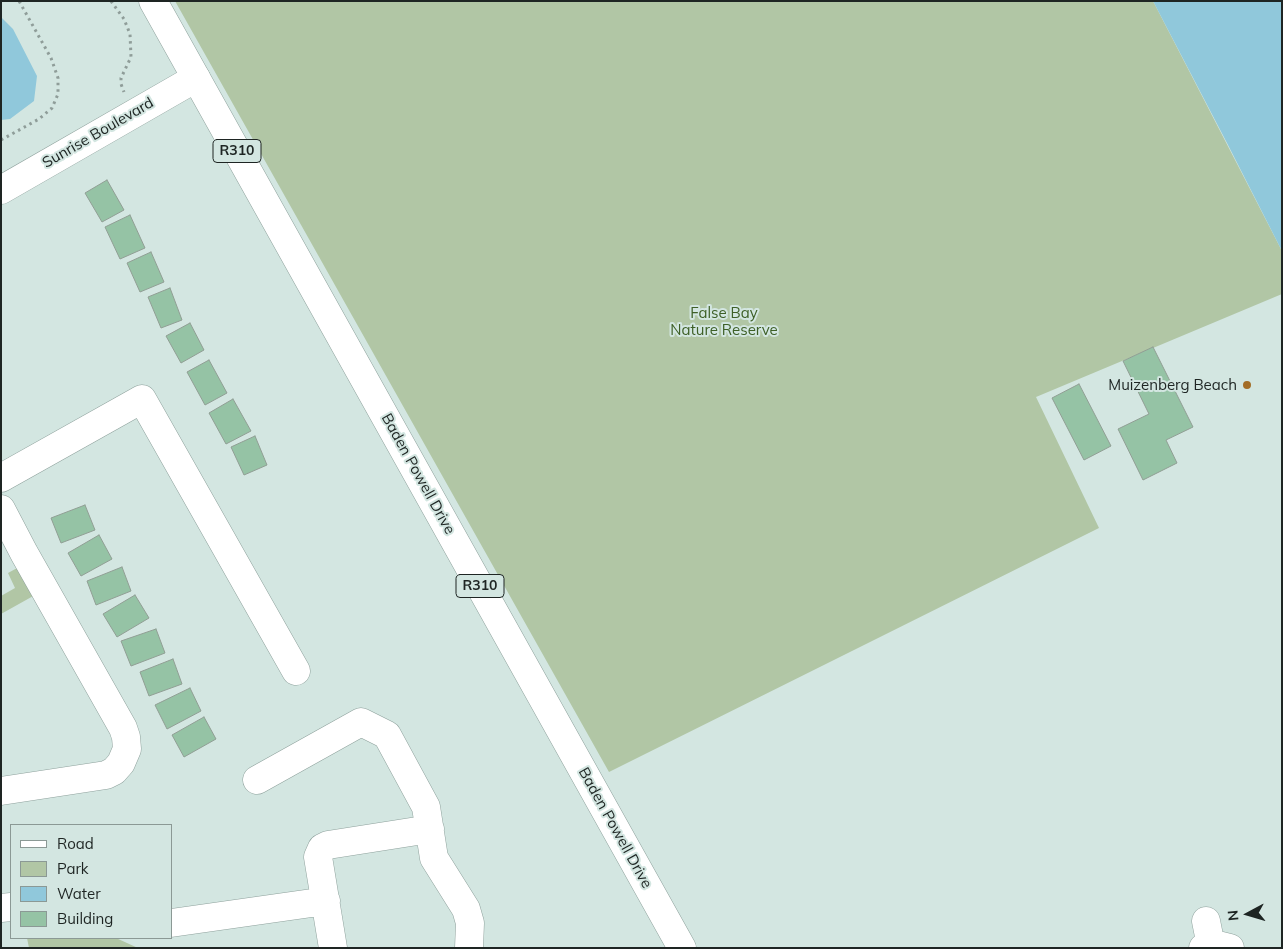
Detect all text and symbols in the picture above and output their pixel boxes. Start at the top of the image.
street label: Sunrise Boulevard [39,94,157,172]
road number: R310 [213,140,261,162]
park label: False Bay Nature Reserve [670,304,778,339]
place label: Muizenberg Beach [1108,376,1237,394]
marker: Muizenberg Beach [1241,379,1253,391]
street label: Baden Powell Drive [377,410,459,538]
road number: R310 [456,574,504,598]
street label: Baden Powell Drive [574,764,656,892]
legend [10,824,172,939]
text: Road [57,834,94,853]
text: Park [57,859,89,878]
text: Water [57,884,101,903]
north arrow [1223,889,1273,939]
text: Building [57,909,113,928]
text: N [1224,909,1243,922]

